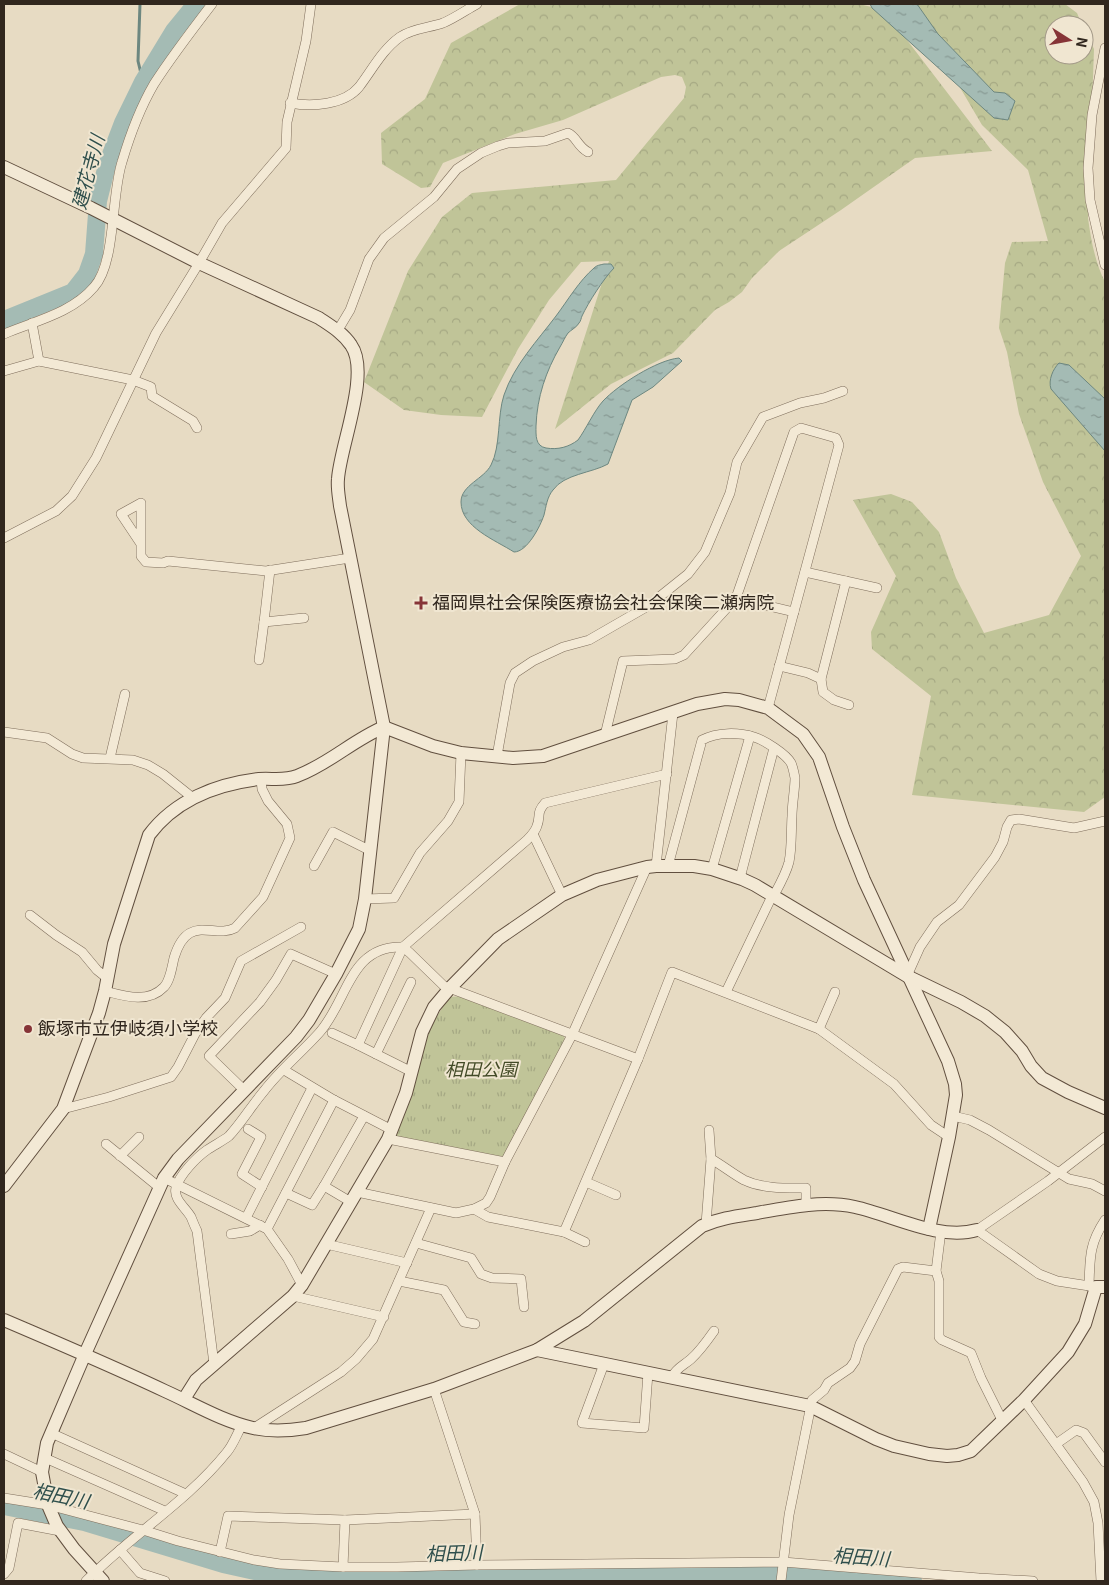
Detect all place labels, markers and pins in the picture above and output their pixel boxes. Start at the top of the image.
place label: 福岡県社会保険医療協会社会保険二瀬病院 [432,588,774,614]
marker: 福岡県社会保険医療協会社会保険二瀬病院 [414,596,428,610]
place label: 飯塚市立伊岐須小学校 [38,1014,218,1040]
marker: 飯塚市立伊岐須小学校 [22,1023,34,1035]

